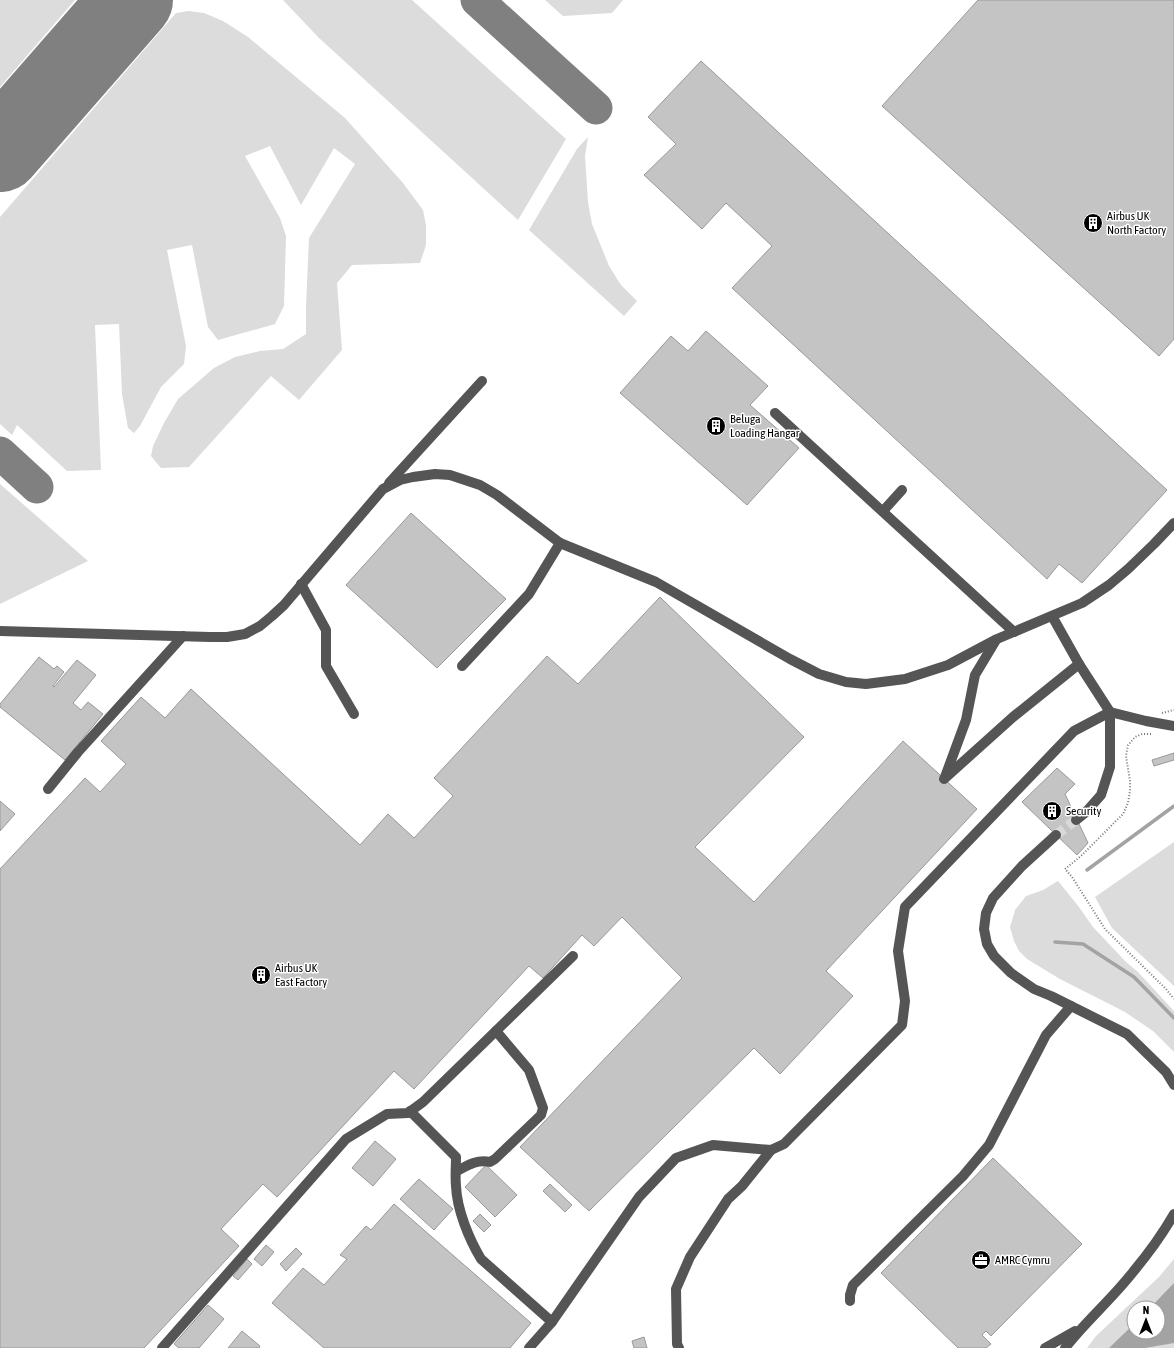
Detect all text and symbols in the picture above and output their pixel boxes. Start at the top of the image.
place label: Airbus UK North Factory [1107,209,1166,237]
building icon: Airbus UK North Factory [1082,212,1104,234]
place label: Beluga Loading Hangar [730,412,800,440]
building icon: Beluga Loading Hangar [705,415,727,437]
building icon: Security [1041,800,1063,822]
place label: Security [1066,804,1101,818]
place label: Airbus UK East Factory [275,961,327,989]
building icon: Airbus UK East Factory [250,964,272,986]
office icon: AMRC Cymru [970,1249,992,1271]
place label: AMRC Cymru [995,1253,1050,1267]
north arrow [1126,1300,1166,1340]
text: N [1143,1304,1149,1316]

